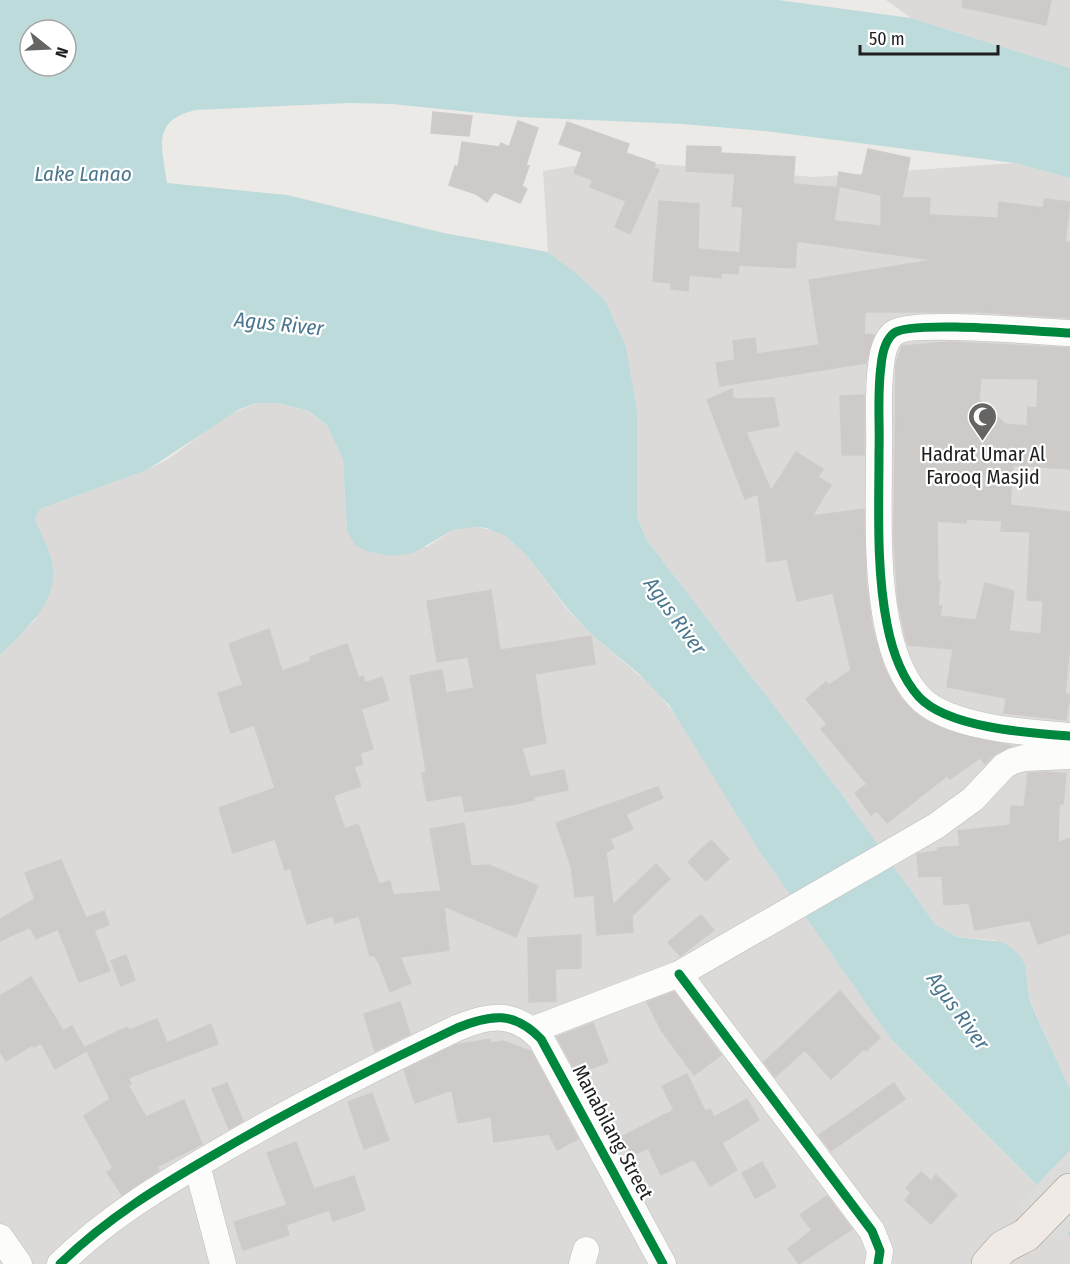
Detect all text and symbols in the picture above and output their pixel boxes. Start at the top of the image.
north arrow [18,18,78,78]
scale bar [860,18,998,56]
text: 50 m [869,28,905,50]
text: N [51,45,72,60]
water label: Lake Lanao [34,161,132,187]
water label: Agus River [232,306,326,342]
mosque icon: Hadrat Umar Al Farooq Masjid [967,400,999,442]
place label: Hadrat Umar Al Farooq Masjid [921,442,1045,489]
water label: Agus River [638,571,712,660]
water label: Agus River [921,966,995,1055]
street label: Manabilang Street [567,1061,659,1204]

